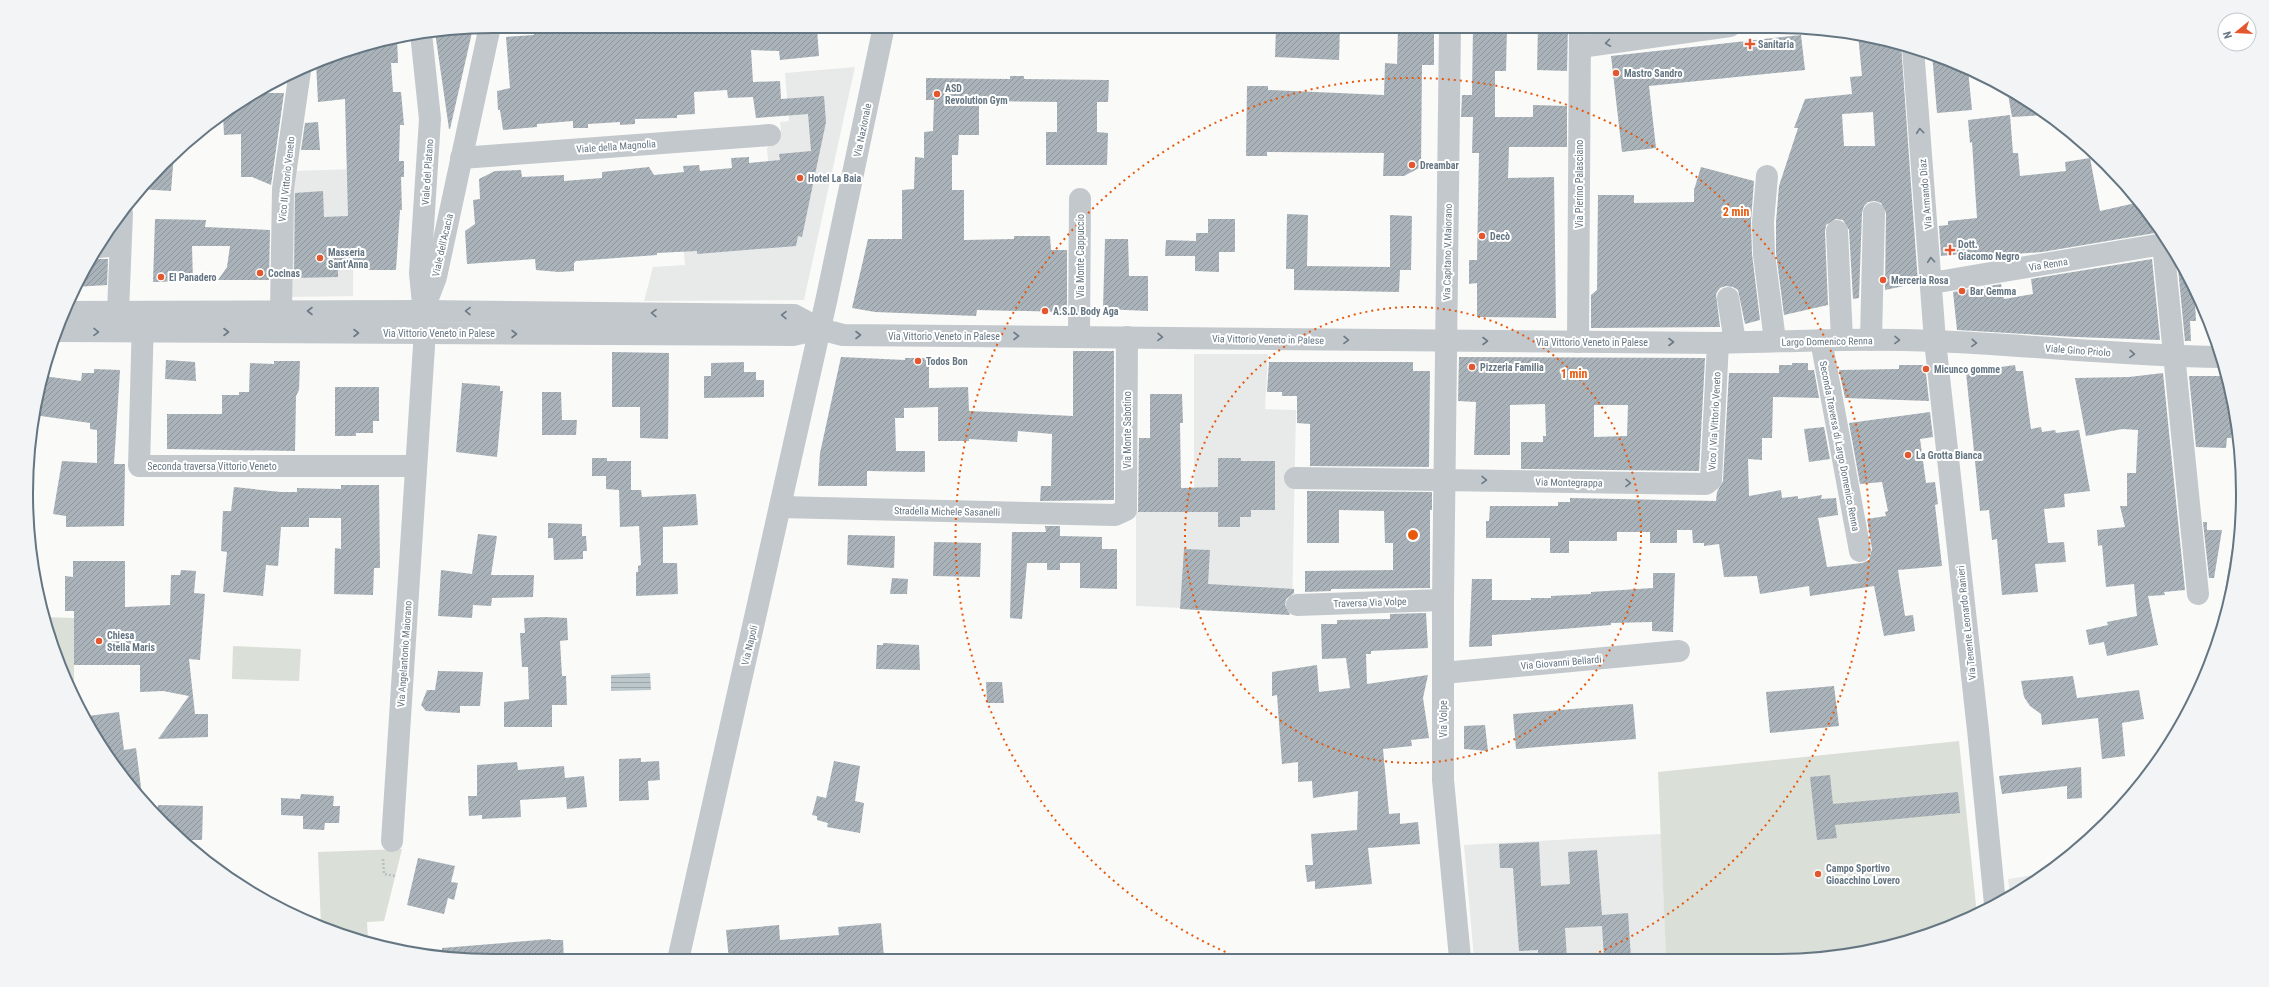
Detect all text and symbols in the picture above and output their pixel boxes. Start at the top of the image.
north arrow [2217,12,2257,52]
text: N [2221,29,2235,40]
one-way arrow [1605,38,1611,47]
marker: Sanitaria [1745,39,1755,49]
place label: Sanitaria [1758,39,1794,50]
marker: Mastro Sandro [1611,68,1621,78]
place label: Mastro Sandro [1624,68,1682,79]
place label: ASD Revolution Gym [945,83,1008,106]
marker: ASD Revolution Gym [932,89,942,99]
street label: Via Nazionale [851,102,874,158]
one-way arrow [1916,127,1925,134]
street label: Vico II Vittorio Veneto [277,136,296,222]
street label: Viale della Magnolia [576,138,656,155]
street label: Viale del Platano [420,139,435,206]
street label: Via Pierino Palasciano [1574,140,1585,228]
street label: Via Armando Diaz [1917,158,1934,230]
marker: Dreambar [1407,160,1417,170]
place label: Dreambar [1420,160,1459,171]
marker: Hotel La Baia [795,173,805,183]
place label: Hotel La Baia [808,173,861,184]
street label: Via Capitano V.Maiorano [1441,203,1454,301]
text: 2 min [1723,205,1749,219]
street label: Viale dell'Acacia [430,212,455,278]
street label: Via Monte Cappuccio [1075,214,1086,298]
marker: Decò [1477,231,1487,241]
place label: Decò [1490,231,1510,242]
place label: Dott. Giacomo Negro [1958,239,2019,262]
marker: Dott. Giacomo Negro [1945,245,1955,255]
place label: Masseria Sant’Anna [328,247,368,270]
marker: Masseria Sant’Anna [315,253,325,263]
street label: Via Renna [2028,256,2069,273]
one-way arrow [1926,257,1935,263]
marker: Cocinas [255,268,265,278]
place label: Cocinas [268,268,300,279]
marker: El Panadero [156,272,166,282]
place label: El Panadero [169,272,217,283]
marker: Merceria Rosa [1878,275,1888,285]
place label: Merceria Rosa [1891,275,1949,286]
marker: Bar Gemma [1957,286,1967,296]
place label: Bar Gemma [1970,286,2016,297]
marker: A.S.D. Body Aga [1040,306,1050,316]
place label: A.S.D. Body Aga [1053,306,1119,317]
one-way arrow [307,307,313,315]
one-way arrow [465,307,471,315]
one-way arrow [651,309,657,317]
one-way arrow [781,311,787,319]
one-way arrow [93,328,99,336]
one-way arrow [223,328,229,337]
street label: Via Vittorio Veneto in Palese [383,328,495,339]
one-way arrow [353,329,359,337]
one-way arrow [511,330,517,338]
one-way arrow [855,331,861,340]
street label: Via Vittorio Veneto in Palese [888,331,1000,342]
one-way arrow [1013,332,1019,340]
one-way arrow [1157,333,1163,341]
street label: Via Vittorio Veneto in Palese [1212,333,1324,346]
street label: Largo Domenico Renna [1781,335,1873,348]
one-way arrow [1343,336,1349,344]
one-way arrow [1894,336,1900,344]
one-way arrow [1482,337,1488,345]
street label: Via Vittorio Veneto in Palese [1536,337,1648,348]
one-way arrow [1668,338,1674,346]
one-way arrow [1971,339,1977,348]
street label: Viale Gino Priolo [2045,343,2111,358]
one-way arrow [2129,349,2135,358]
marker: Todos Bon [913,356,923,366]
place label: Todos Bon [926,356,968,367]
street label: Seconda Traversa di Largo Domenico Renna [1818,360,1861,532]
marker: Pizzeria Familia [1467,362,1477,372]
place label: Pizzeria Familia [1480,362,1544,373]
marker: Micunco gomme [1921,364,1931,374]
place label: Micunco gomme [1934,364,2000,375]
text: 1 min [1561,367,1587,381]
street label: Vico I Via Vittorio Veneto [1706,372,1723,471]
street label: Via Monte Sabotino [1122,391,1133,469]
marker: La Grotta Bianca [1903,450,1913,460]
place label: La Grotta Bianca [1916,450,1982,461]
street label: Seconda traversa Vittorio Veneto [147,461,277,472]
one-way arrow [1481,476,1487,484]
street label: Via Montegrappa [1535,476,1603,489]
one-way arrow [1625,479,1631,488]
street label: Stradella Michele Sasanelli [894,505,1000,518]
centre of rings [1406,528,1420,542]
street label: Via Tenente Leonardo Ranieri [1955,565,1978,681]
street label: Traversa Via Volpe [1333,596,1407,609]
street label: Via Angelantonio Maiorano [395,600,414,708]
street label: Via Napoli [740,624,759,666]
place label: Chiesa Stella Maris [107,630,155,653]
marker: Chiesa Stella Maris [94,636,104,646]
street label: Via Giovanni Bellardi [1520,653,1602,672]
street label: Via Volpe [1438,700,1449,738]
place label: Campo Sportivo Gioacchino Lovero [1826,863,1900,886]
marker: Campo Sportivo Gioacchino Lovero [1813,869,1823,879]

